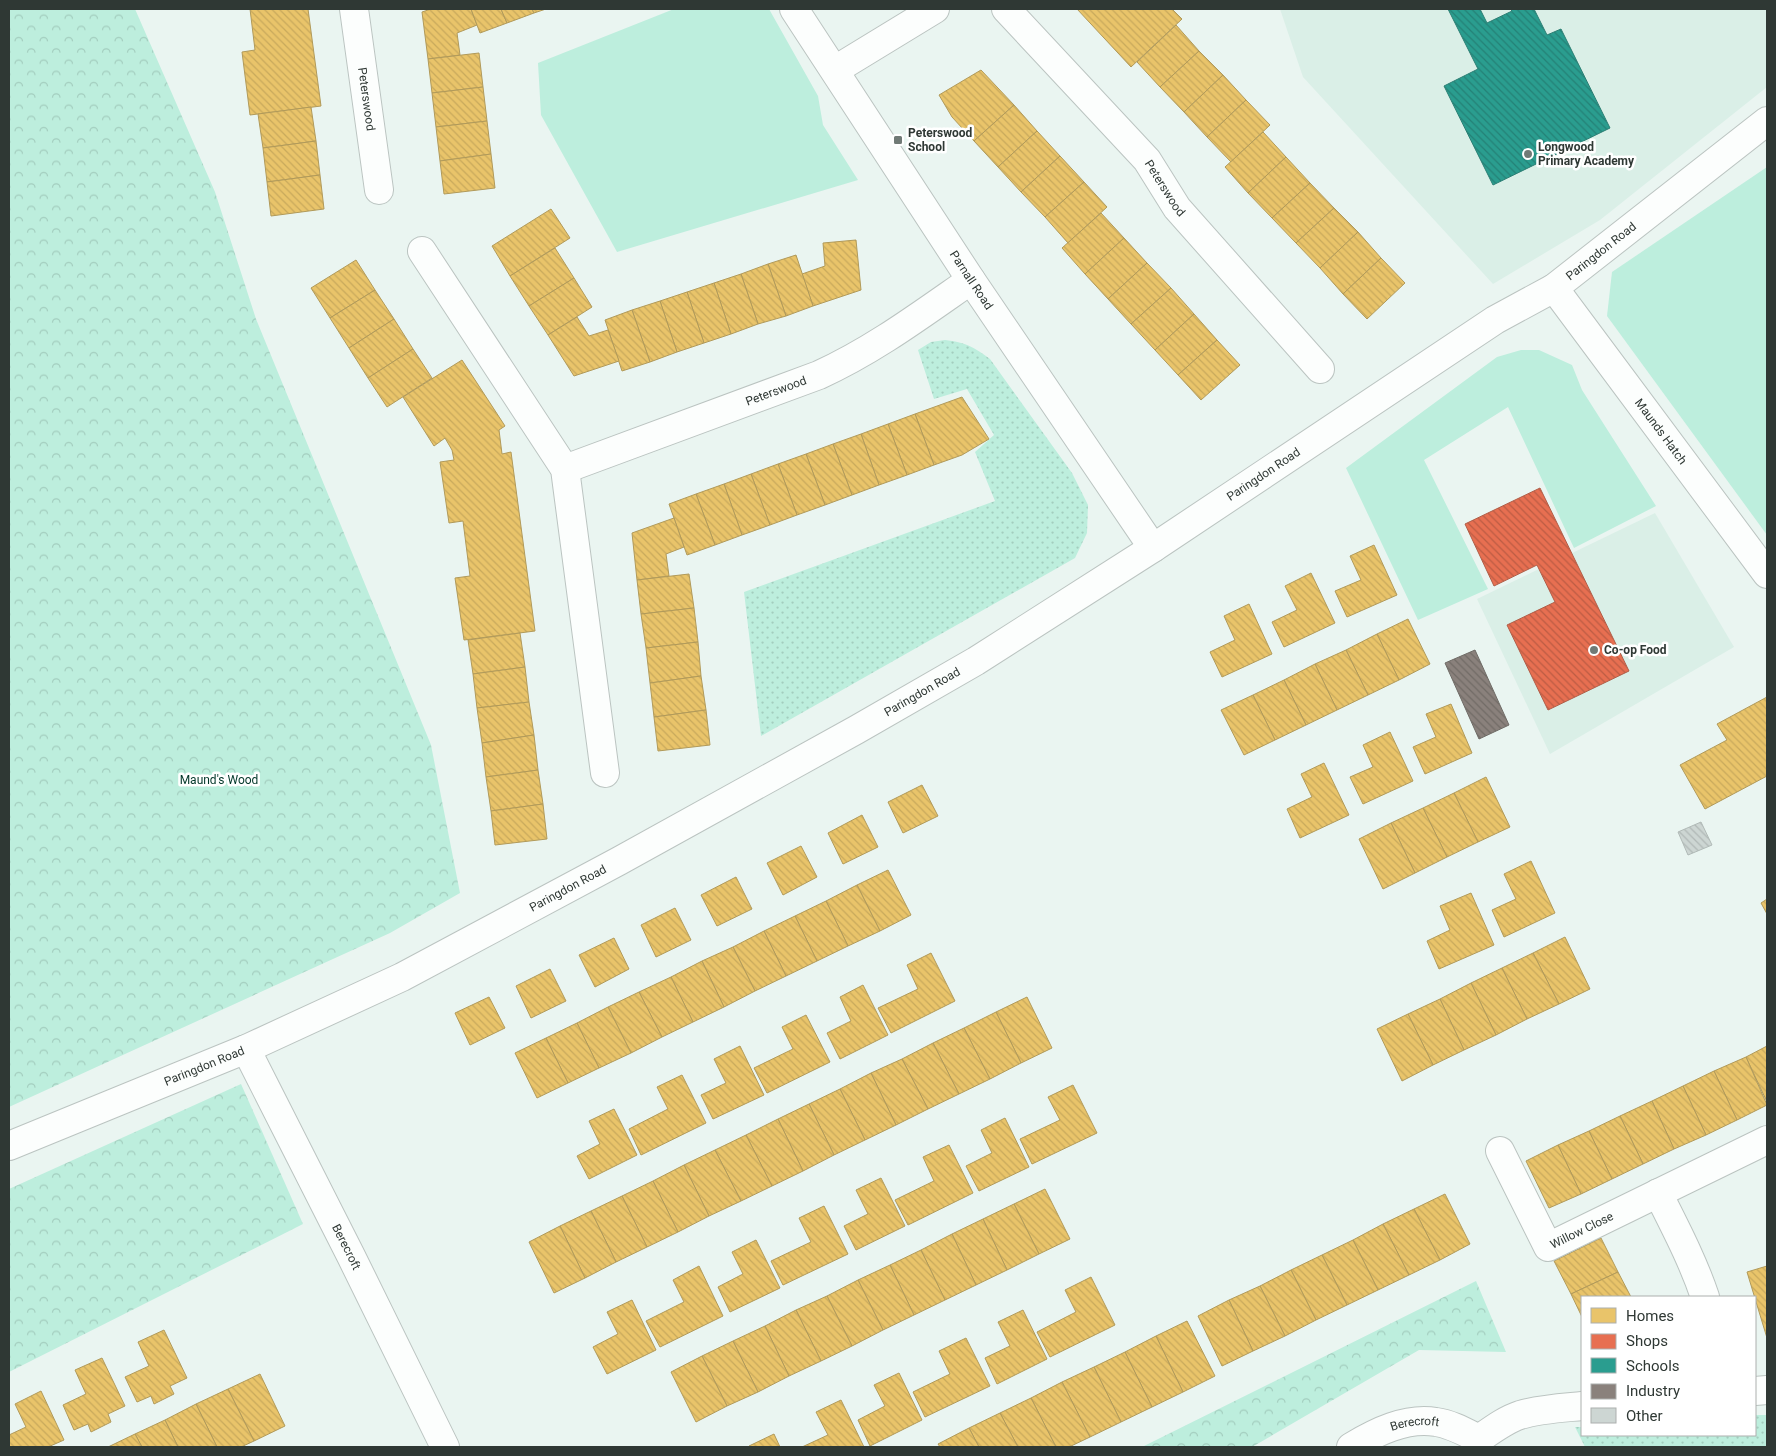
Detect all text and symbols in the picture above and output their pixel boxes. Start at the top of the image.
street label: Peterswood [355,67,378,132]
place label: Peterswood School [908,126,973,154]
marker: Peterswood School [892,134,904,146]
place label: Longwood Primary Academy [1538,140,1635,168]
marker: Longwood Primary Academy [1522,148,1534,160]
street label: Peterswood [1142,157,1188,219]
street label: Paringdon Road [1563,219,1639,283]
street label: Parnall Road [947,248,996,312]
street label: Peterswood [744,373,808,409]
street label: Maunds Hatch [1632,396,1690,467]
street label: Paringdon Road [1224,445,1303,504]
place label: Co-op Food [1604,643,1667,657]
marker: Co-op Food [1588,644,1600,656]
street label: Paringdon Road [882,665,963,719]
park label: Maund's Wood [180,773,258,787]
street label: Paringdon Road [527,862,609,915]
street label: Paringdon Road [162,1043,246,1089]
street label: Willow Close [1548,1209,1616,1252]
street label: Berecroft [329,1222,364,1272]
legend [1581,1296,1756,1436]
text: Homes [1626,1307,1674,1325]
text: Shops [1626,1332,1668,1350]
text: Schools [1626,1357,1680,1375]
text: Industry [1626,1382,1680,1400]
text: Other [1626,1407,1663,1425]
street label: Berecroft [1388,1414,1440,1434]

